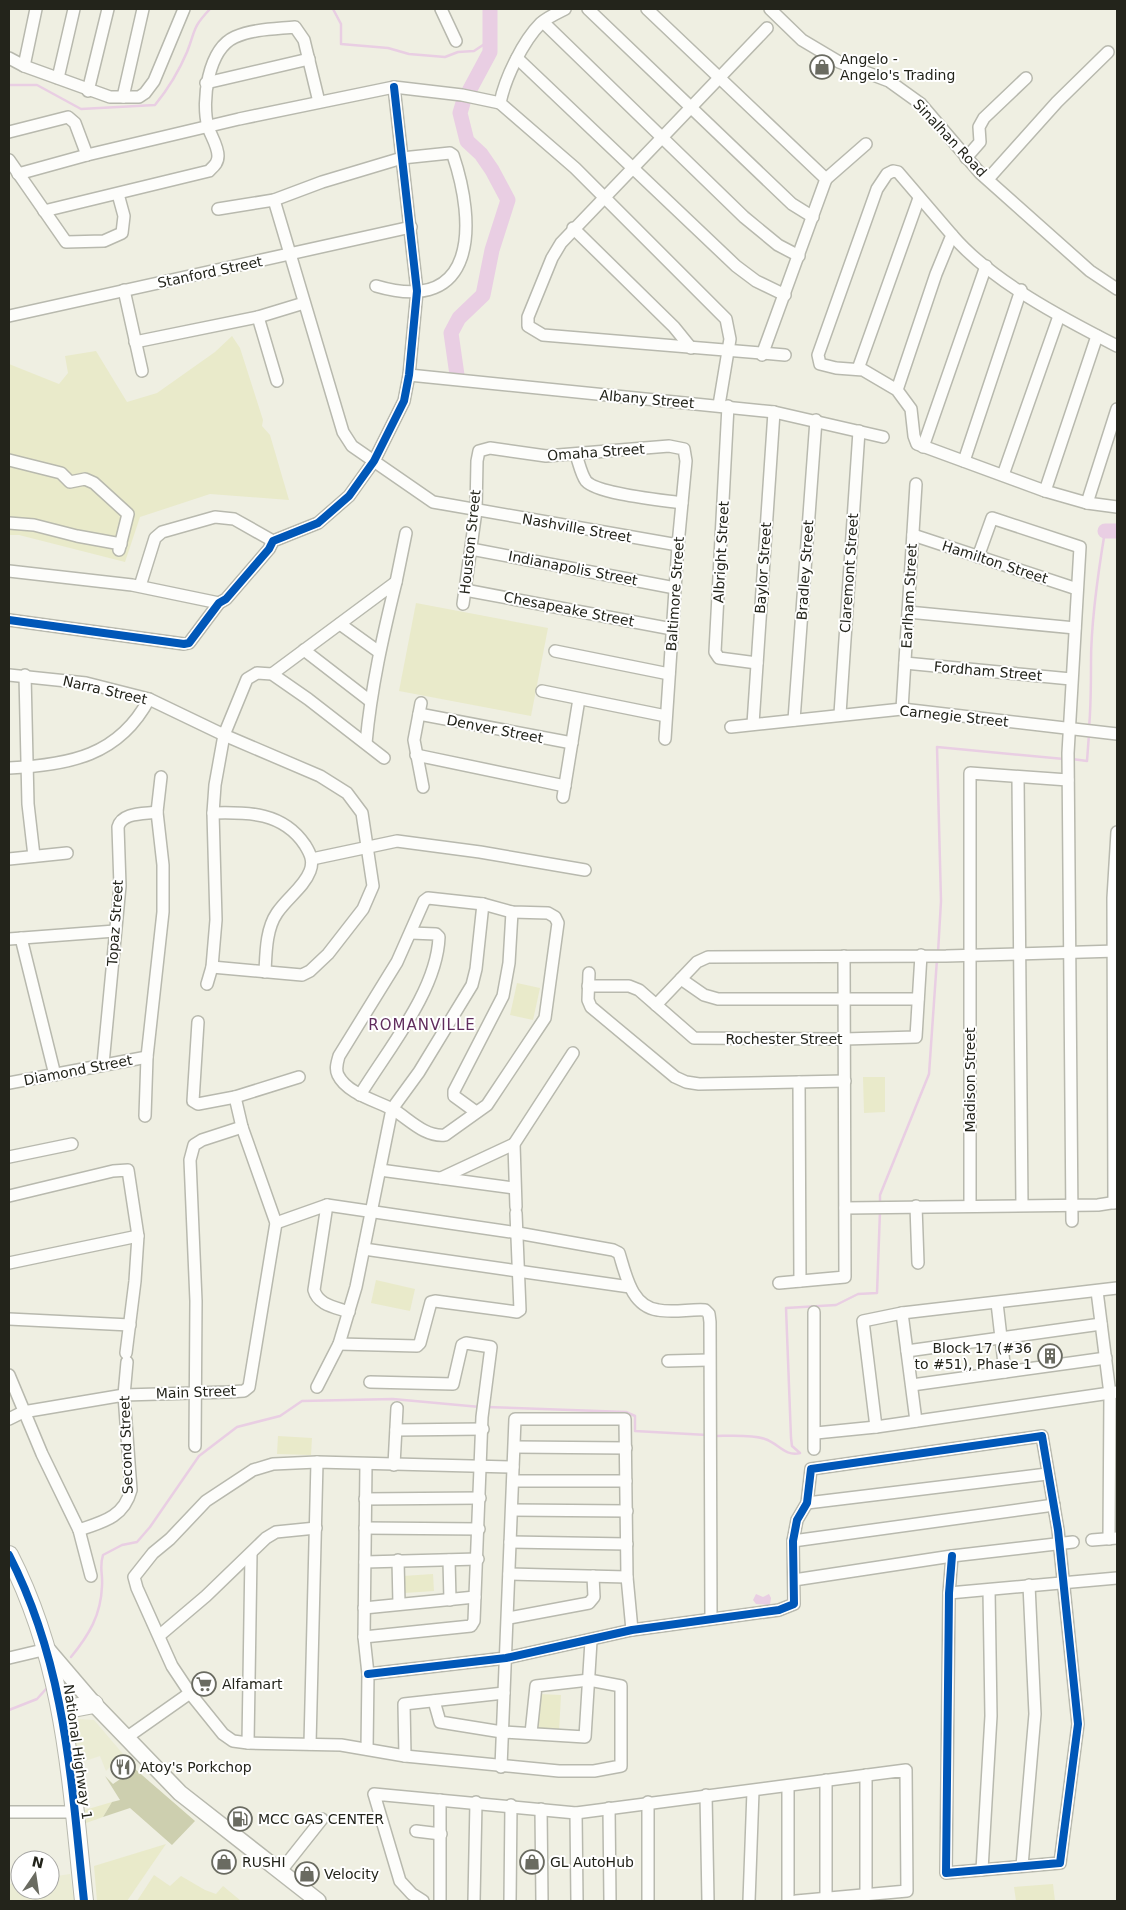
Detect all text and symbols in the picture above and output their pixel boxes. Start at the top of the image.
place label: Angelo - Angelo's Trading [840,51,955,83]
shop icon: Angelo - Angelo's Trading [809,54,835,80]
street label: Sinalhan Road [910,96,990,180]
street label: Stanford Street [156,253,264,291]
street label: Albany Street [599,387,696,411]
street label: Omaha Street [547,441,646,463]
street label: Houston Street [457,488,484,595]
street label: Albright Street [710,500,732,603]
street label: Nashville Street [521,511,633,546]
street label: Claremont Street [837,512,861,633]
street label: Bradley Street [794,519,817,621]
street label: Baylor Street [752,521,774,614]
street label: Baltimore Street [663,536,687,652]
street label: Hamilton Street [940,537,1050,587]
street label: Earlham Street [898,543,920,649]
street label: Indianapolis Street [507,548,639,588]
street label: Chesapeake Street [502,589,636,630]
street label: Fordham Street [933,658,1043,684]
street label: Narra Street [61,673,149,708]
street label: Carnegie Street [899,702,1010,730]
street label: Denver Street [445,712,545,746]
street label: Topaz Street [104,879,126,968]
district label: ROMANVILLE [368,1016,476,1034]
street label: Madison Street [962,1027,978,1133]
street label: Rochester Street [726,1031,843,1047]
street label: Diamond Street [22,1052,134,1088]
place label: Block 17 (#36 to #51), Phase 1 [914,1340,1032,1372]
building icon: Block 17 (#36 to #51), Phase 1 [1037,1343,1063,1369]
street label: Main Street [156,1383,237,1401]
street label: Second Street [116,1395,136,1495]
supermarket icon: Alfamart [191,1671,217,1697]
place label: Alfamart [222,1676,283,1692]
street label: National Highway 1 [61,1683,95,1821]
restaurant icon: Atoy's Porkchop [110,1754,136,1780]
place label: Atoy's Porkchop [140,1759,252,1775]
fuel station icon: MCC GAS CENTER [227,1806,253,1832]
place label: MCC GAS CENTER [258,1811,384,1827]
shop icon: RUSHI [211,1849,237,1875]
shop icon: GL AutoHub [519,1849,545,1875]
north arrow [10,1850,60,1900]
text: N [30,1853,45,1871]
place label: RUSHI [242,1854,286,1870]
place label: GL AutoHub [550,1854,634,1870]
shop icon: Velocity [294,1861,320,1887]
place label: Velocity [324,1866,379,1882]

